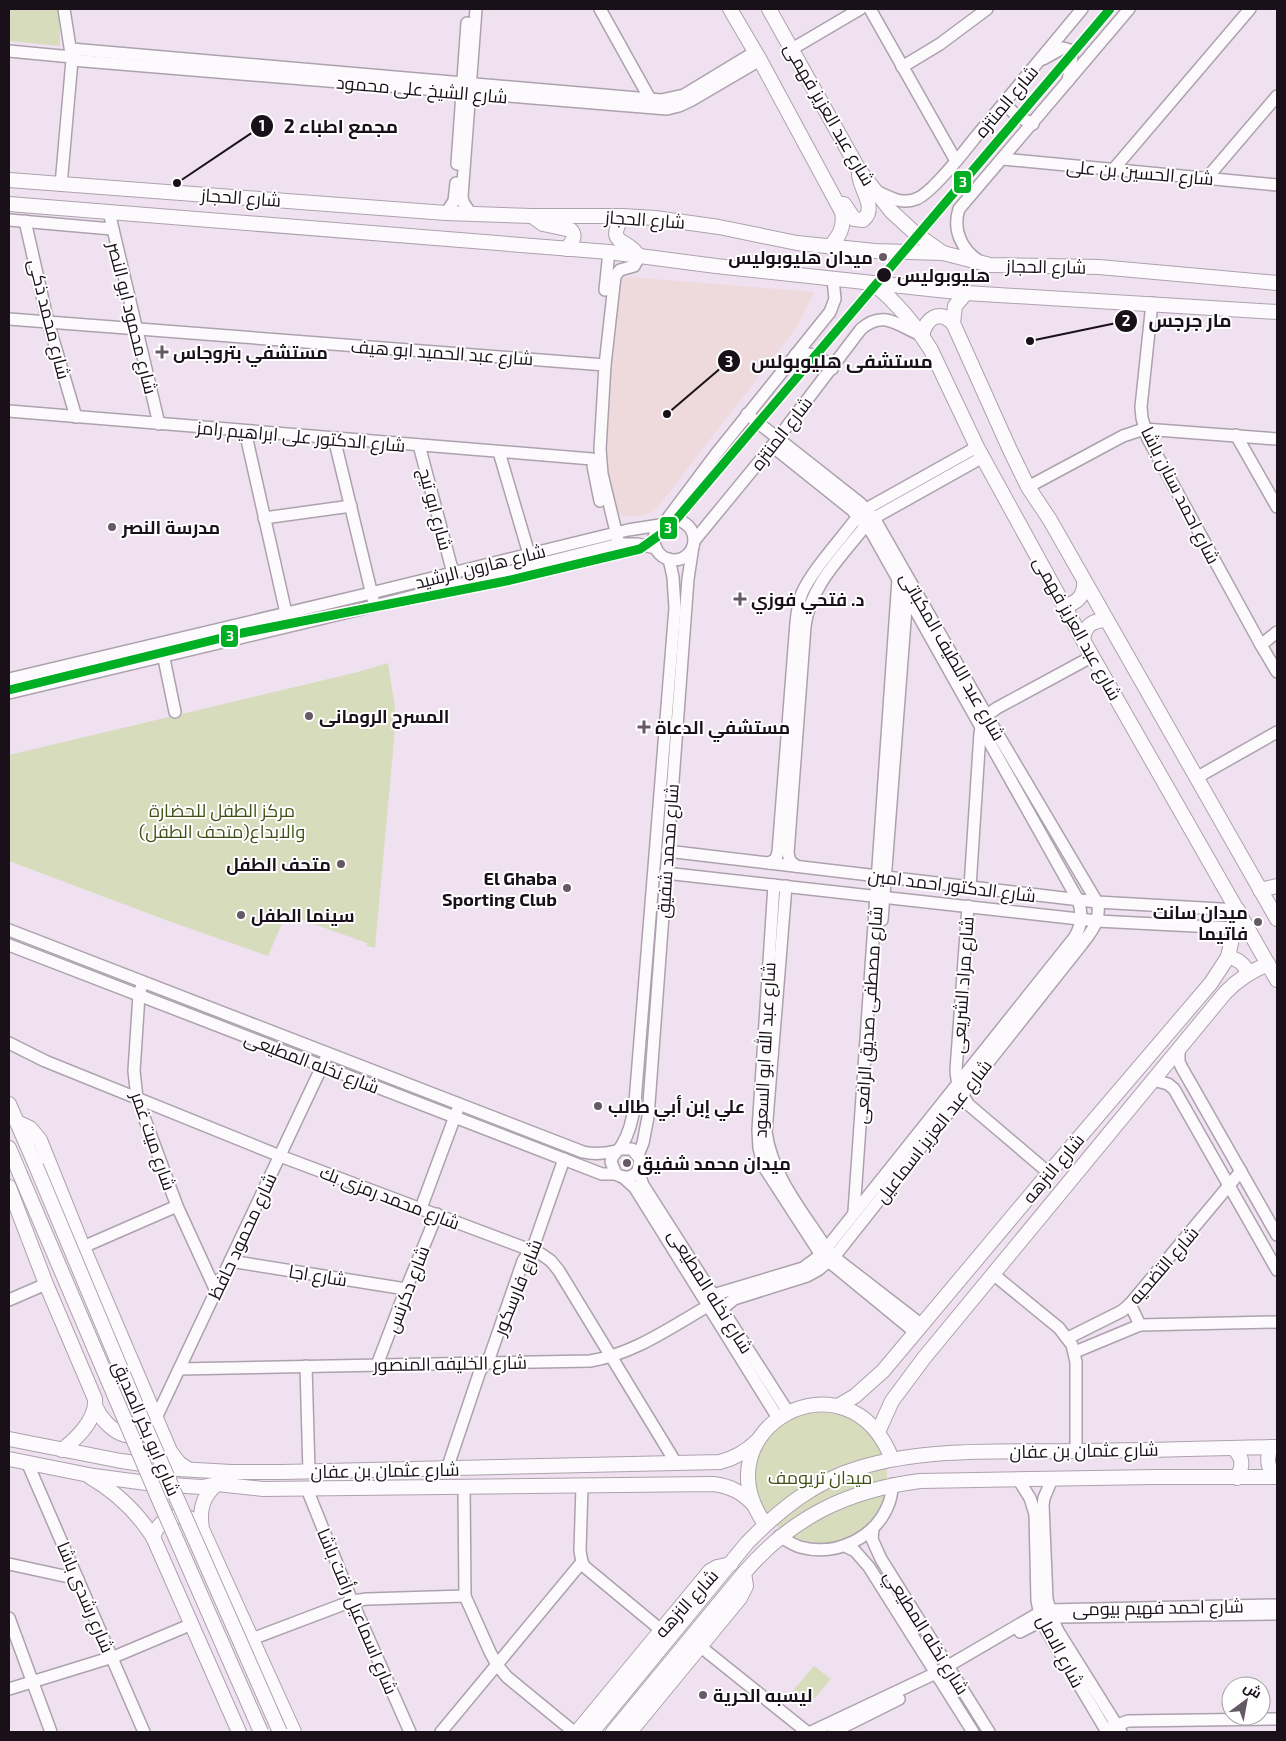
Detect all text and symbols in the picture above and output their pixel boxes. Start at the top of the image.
street label: شارع عبد العزيز فهمى [778,39,880,190]
street label: شارع المنتزه [970,60,1044,143]
street label: شارع الشيخ على محمود [335,71,509,109]
callout: مجمع اطباء 2 [249,109,409,143]
text: مجمع اطباء 2 [284,114,398,140]
text: 1 [259,116,265,134]
street label: شارع الحسين بن على [1065,155,1215,191]
line badge: 3 [953,170,972,194]
text: 3 [959,173,967,190]
street label: شارع الحجاز [199,183,282,213]
street label: شارع الحجاز [603,205,686,235]
street label: شارع محمود ابو النصر [101,239,163,397]
place label: ميدان هليوبوليس [728,246,873,269]
marker: ميدان هليوبوليس [877,251,889,263]
street label: شارع الحجاز [1005,254,1086,280]
street label: شارع محمد ذكى [23,257,76,382]
place label: هليوبوليس [897,264,990,287]
marker: هليوبوليس [875,266,893,284]
callout: مار جرجس [1113,304,1241,338]
text: مار جرجس [1148,308,1232,332]
text: 2 [1122,311,1131,329]
street label: شارع عبد الحميد ابو هيف [350,335,534,371]
place label: مستشفي بتروجاس [173,341,328,368]
callout: مستشفى هليوبولس [716,344,943,378]
marker: مستشفي بتروجاس [155,345,169,359]
text: مستشفى هليوبولس [751,349,933,373]
text: 3 [725,352,733,370]
street label: شارع المنتزه [745,392,818,475]
street label: شارع الدكتور على ابراهيم رامز [195,416,406,458]
street label: شارع احمد سنان باشا [1135,423,1225,568]
street label: شارع ابو تيج [413,465,458,553]
place label: مدرسة النصر [121,516,220,539]
line badge: 3 [659,516,678,540]
text: 3 [664,519,672,536]
marker: مدرسة النصر [106,521,118,533]
street label: شارع هارون الرشيد [412,539,548,595]
street label: شارع عبد العزيز فهمى [1027,552,1127,705]
street label: شارع عبد اللطيف المكباتى [894,568,1010,745]
place label: د. فتحي فوزي [751,588,864,615]
marker: د. فتحي فوزي [733,592,747,606]
line badge: 3 [220,624,239,648]
text: 3 [226,627,234,644]
place label: المسرح الرومانى [319,705,449,729]
marker: المسرح الرومانى [303,710,315,722]
place label: مستشفي الدعاة [655,716,790,743]
marker: مستشفي الدعاة [637,720,651,734]
street label: شارع محمد شفيق [651,783,685,919]
park label: مركز الطفل للحضارة والابداع(متحف الطفل) [139,799,305,844]
place label: متحف الطفل [226,853,331,876]
marker: متحف الطفل [335,858,347,870]
street label: شارع الدكتور احمد امين [867,864,1037,908]
place label: El Ghaba Sporting Club [442,867,557,910]
marker: El Ghaba Sporting Club [561,882,573,894]
place label: ميدان سانت فاتيما [1153,901,1248,944]
place label: سينما الطفل [251,904,355,927]
street label: شارع مصطفى صديق الرافعى [849,905,889,1125]
marker: سينما الطفل [235,909,247,921]
street label: شارع مراد الشريعى [946,916,980,1054]
marker: ميدان سانت فاتيما [1252,916,1264,928]
street label: شارع عبد الله ابو السعود [748,961,782,1139]
street label: شارع نخله المطيعى [241,1026,382,1100]
street label: شارع عبد العزيز اسماعيل [870,1055,998,1209]
street label: شارع ميت غمر [125,1088,181,1194]
place label: علي إبن أبي طالب [608,1094,745,1122]
marker: علي إبن أبي طالب [592,1100,604,1112]
street label: شارع النزهه [1018,1129,1090,1209]
place label: ميدان محمد شفيق [637,1152,791,1175]
marker: ميدان محمد شفيق [621,1157,633,1169]
street label: شارع محمد رمزى بك [316,1160,463,1236]
street label: شارع محمود حافظ [203,1169,283,1304]
street label: شارع التضحيه [1123,1222,1204,1310]
street label: شارع نخله المطيعى [662,1225,758,1358]
street label: شارع فارسكور [487,1236,548,1340]
street label: شارع دكرنس [380,1242,436,1336]
street label: شارع اجا [287,1260,349,1292]
street label: شارع الخليفه المنصور [372,1351,527,1377]
street label: شارع ابو بكر الصديق [107,1357,185,1500]
street label: شارع عثمان بن عفان [1009,1438,1159,1464]
street label: شارع عثمان بن عفان [310,1458,460,1484]
park label: ميدان تريومف [768,1466,872,1489]
street label: شارع اسماعيل رأفت باشا [311,1525,403,1698]
street label: شارع رشدى باشا [51,1538,119,1657]
street label: شارع النزهه [650,1564,724,1643]
street label: شارع نخله المطيعي [877,1566,974,1700]
street label: شارع احمد فهيم بيومى [1072,1595,1244,1621]
street label: شارع الامل [1031,1611,1089,1692]
north arrow [1221,1676,1271,1726]
text: ش [1241,1678,1265,1702]
place label: ليسبه الحرية [713,1684,812,1707]
marker: ليسبه الحرية [697,1689,709,1701]

